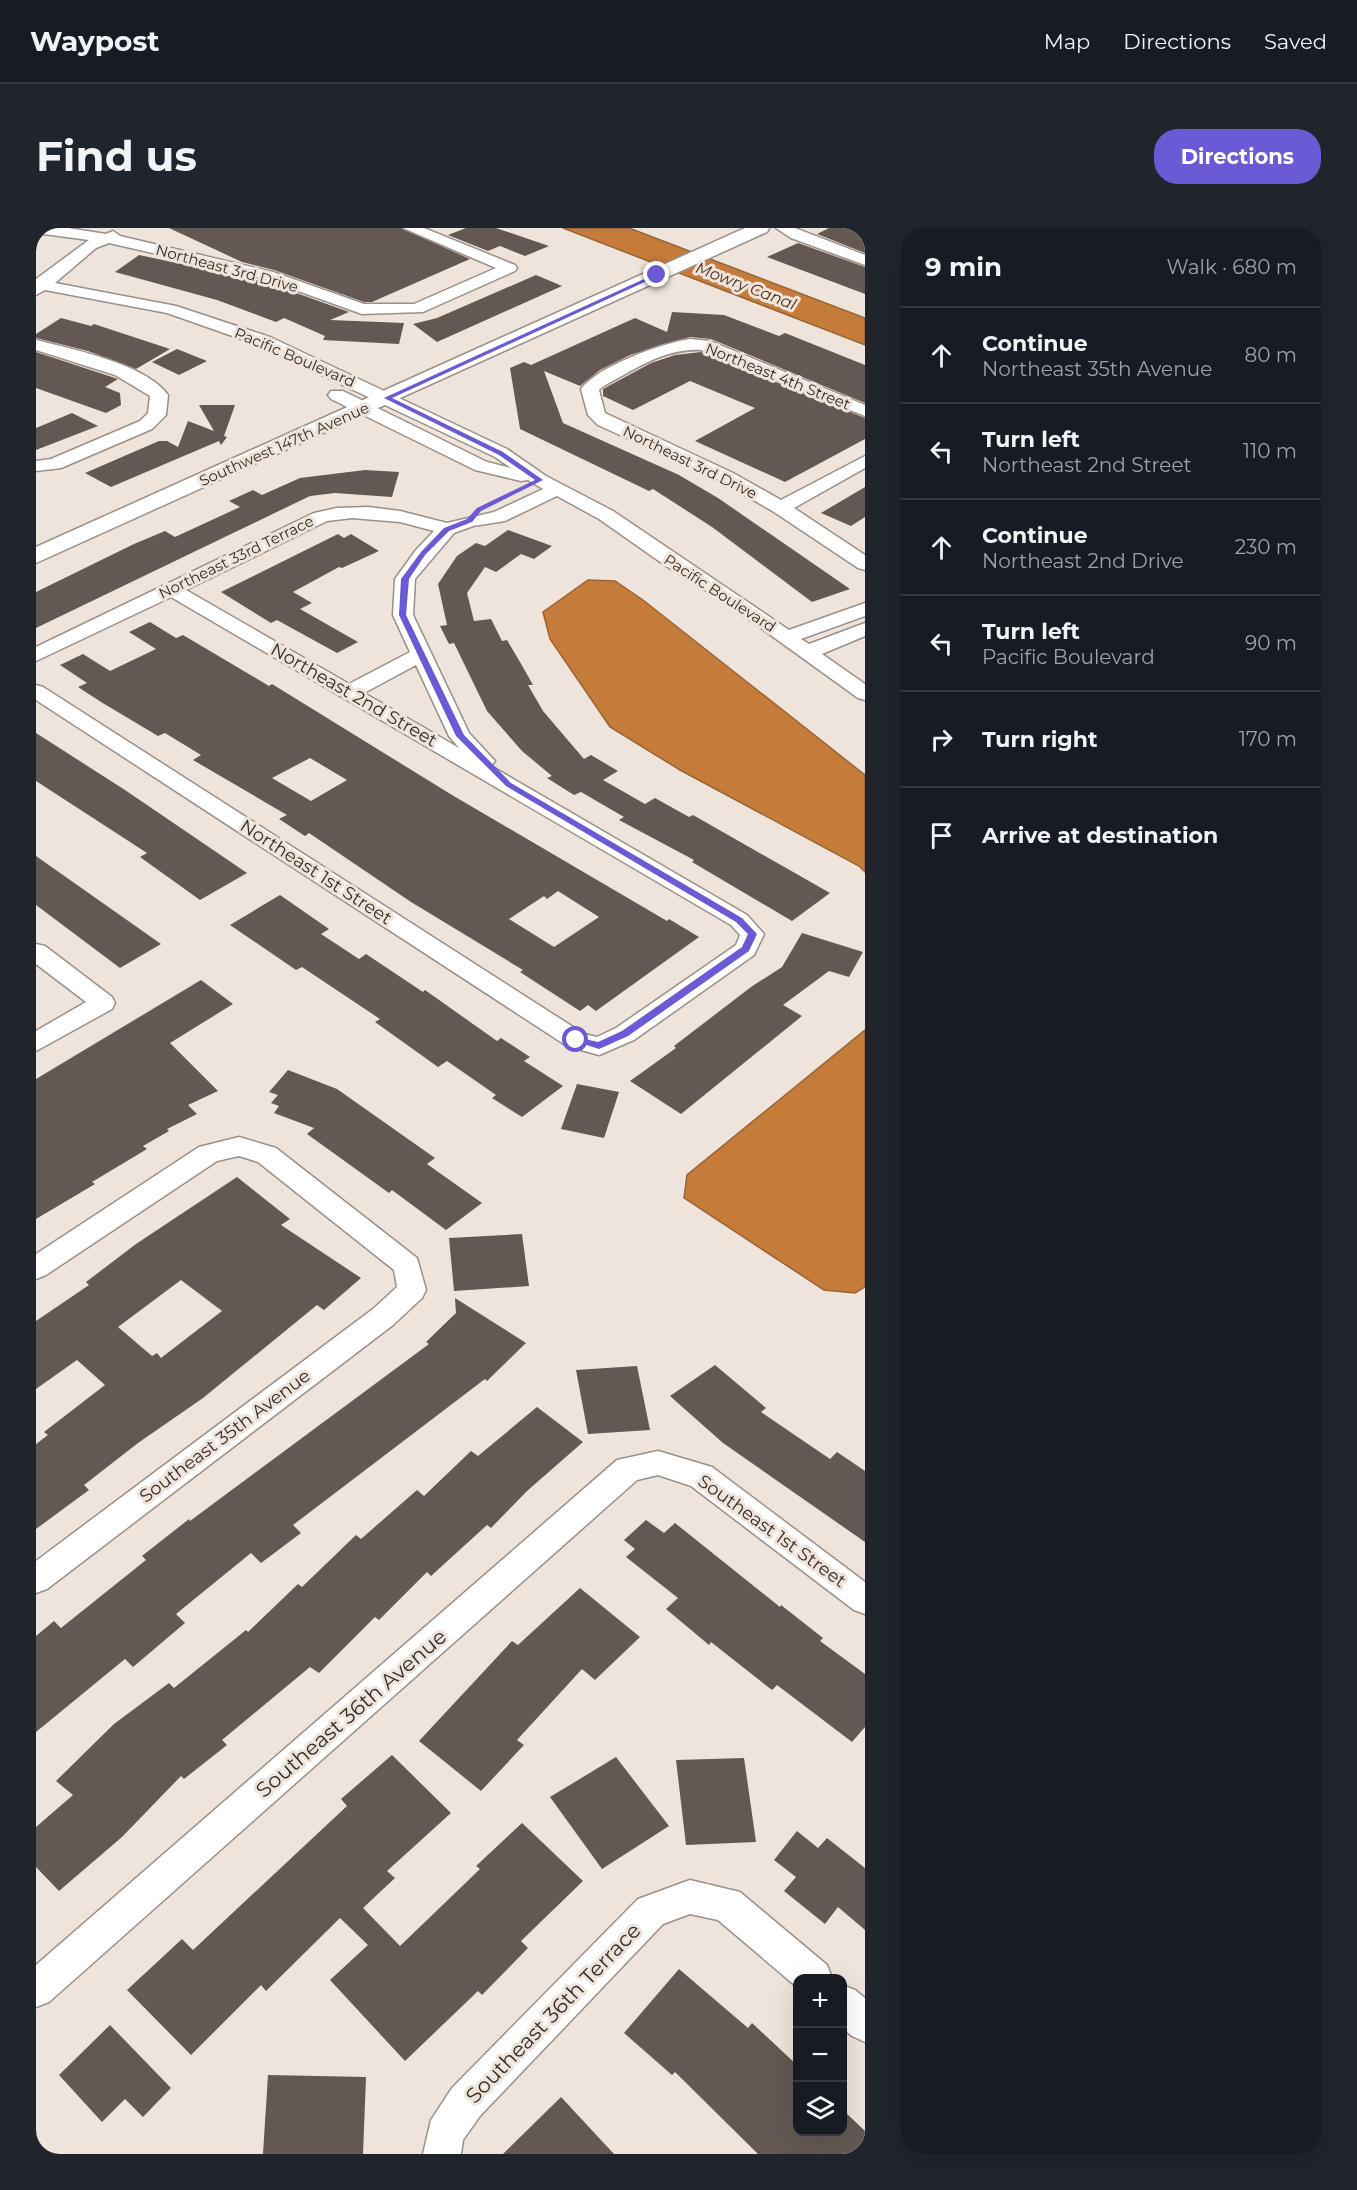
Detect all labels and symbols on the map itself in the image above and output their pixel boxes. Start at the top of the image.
street label: Northeast 3rd Drive [154,240,300,296]
water label: Mowry Canal [693,258,800,314]
route end [643,261,669,287]
street label: Pacific Boulevard [232,323,358,391]
street label: Northeast 4th Street [703,338,853,414]
street label: Southwest 147th Avenue [196,398,372,490]
street label: Northeast 3rd Drive [620,421,760,503]
street label: Northeast 33rd Terrace [155,511,317,603]
street label: Pacific Boulevard [660,550,780,636]
street label: Northeast 2nd Street [267,638,441,752]
street label: Northeast 1st Street [236,815,396,929]
route start [562,1026,588,1052]
street label: Southeast 35th Avenue [135,1364,315,1507]
street label: Southeast 1st Street [694,1470,850,1592]
street label: Southeast 36th Avenue [251,1624,451,1802]
street label: Southeast 36th Terrace [460,1918,646,2108]

